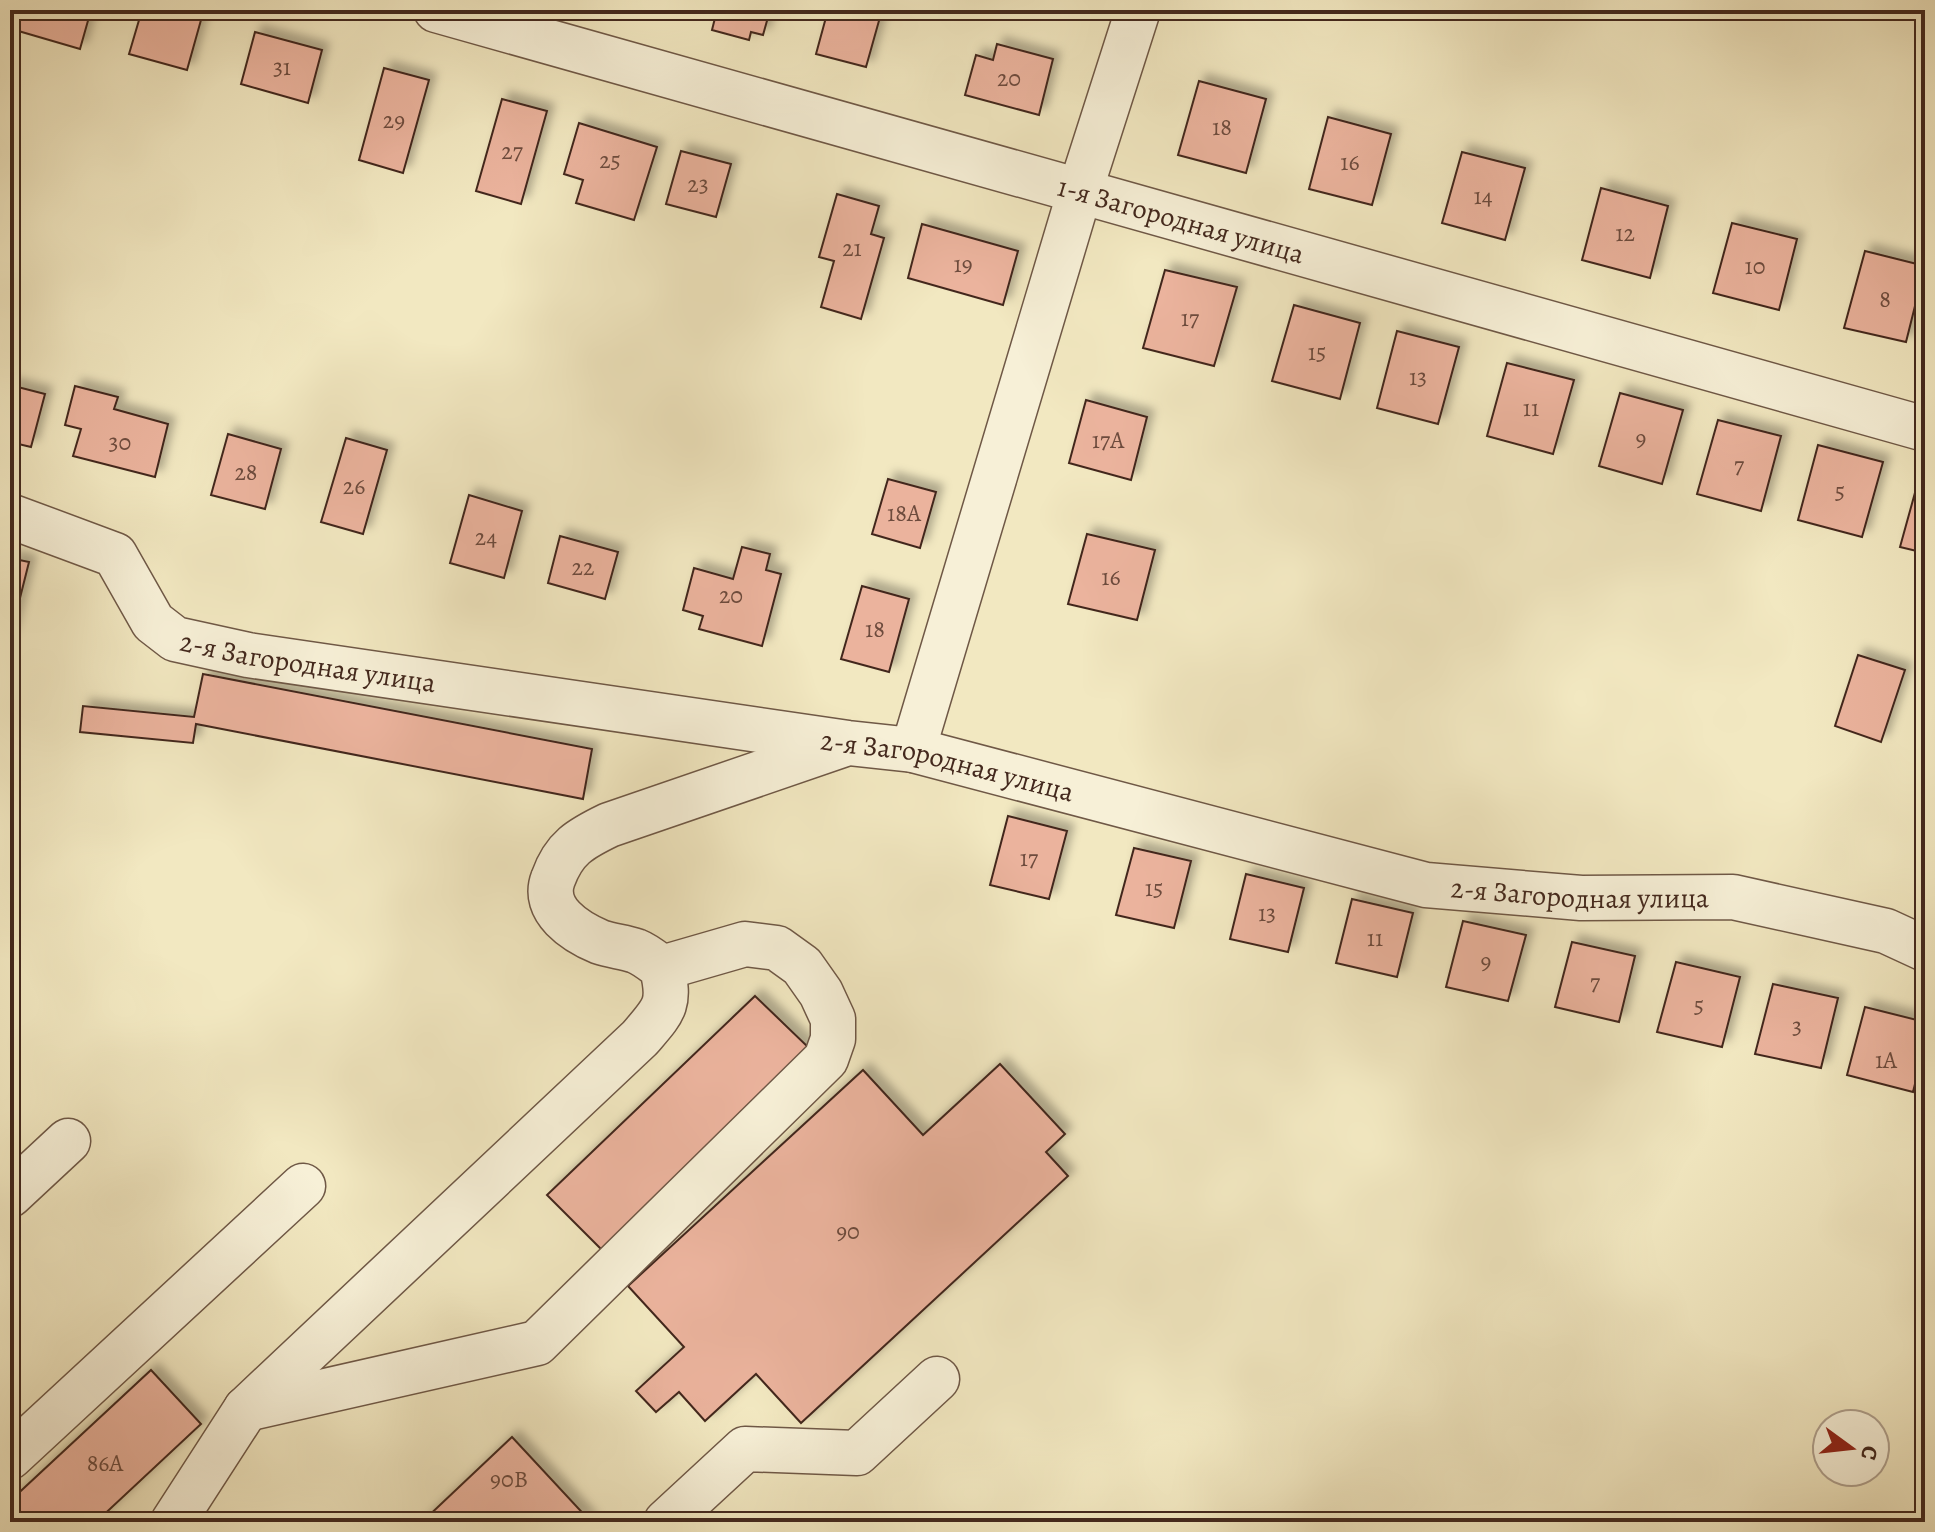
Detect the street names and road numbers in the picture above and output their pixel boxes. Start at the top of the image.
street label: 1-я Загородная улица [1053,168,1309,273]
street label: 2-я Загородная улица [176,623,438,702]
street label: 2-я Загородная улица [818,721,1078,812]
street label: 2-я Загородная улица [1449,869,1709,918]

